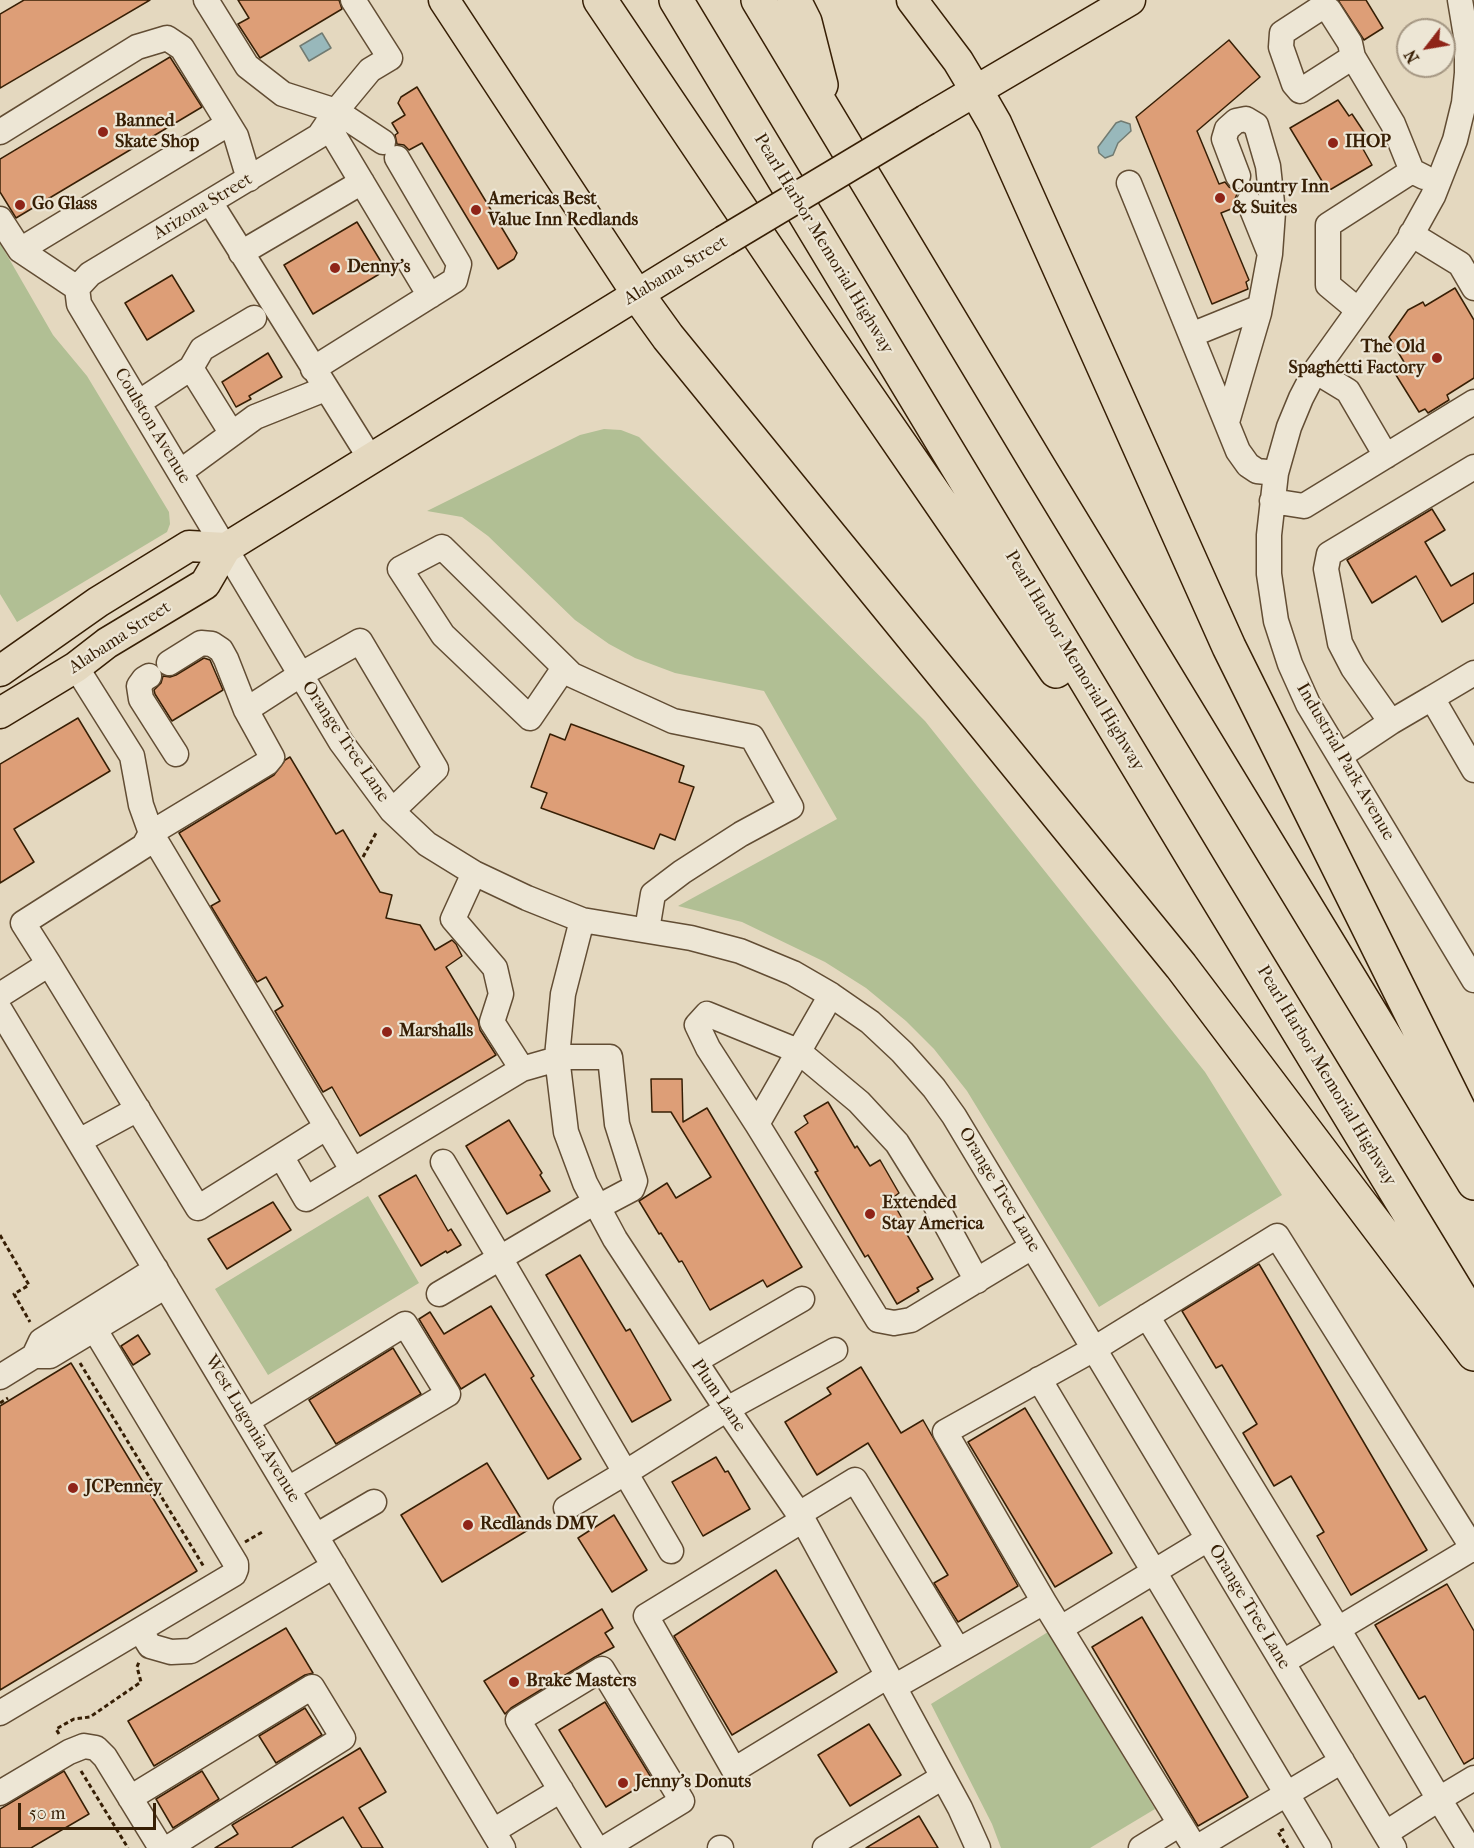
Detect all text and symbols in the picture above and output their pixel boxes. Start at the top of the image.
north arrow [1396,18,1456,78]
text: N [1401,46,1423,67]
place label: Banned Skate Shop [115,111,199,154]
marker: Banned Skate Shop [96,125,110,139]
street label: Pearl Harbor Memorial Highway [749,130,897,358]
place label: IHOP [1345,132,1391,154]
marker: IHOP [1326,136,1340,150]
street label: Arizona Street [150,169,256,245]
place label: Country Inn & Suites [1232,177,1329,219]
place label: Americas Best Value Inn Redlands [488,189,638,232]
marker: Country Inn & Suites [1213,191,1227,205]
place label: Go Glass [32,194,97,216]
marker: Go Glass [13,198,27,212]
marker: Americas Best Value Inn Redlands [469,203,483,217]
street label: Alabama Street [620,232,732,310]
place label: Denny's [347,257,410,279]
marker: Denny's [328,261,342,275]
place label: The Old Spaghetti Factory [1289,337,1425,380]
marker: The Old Spaghetti Factory [1430,351,1444,365]
street label: Coulston Avenue [109,364,195,488]
street label: Pearl Harbor Memorial Highway [1000,547,1148,775]
street label: Alabama Street [65,597,175,679]
street label: Orange Tree Lane [296,677,394,807]
street label: Industrial Park Avenue [1291,679,1399,845]
street label: Pearl Harbor Memorial Highway [1252,962,1400,1190]
place label: Marshalls [399,1021,473,1043]
marker: Marshalls [380,1025,394,1039]
street label: Orange Tree Lane [953,1124,1045,1256]
place label: Extended Stay America [882,1193,984,1236]
marker: Extended Stay America [863,1207,877,1221]
street label: West Lugonia Avenue [199,1351,305,1507]
street label: Plum Lane [686,1355,750,1437]
place label: JCPenney [85,1477,162,1499]
marker: JCPenney [66,1481,80,1495]
place label: Redlands DMV [480,1514,597,1536]
marker: Redlands DMV [461,1518,475,1532]
street label: Orange Tree Lane [1203,1541,1295,1673]
place label: Brake Masters [526,1671,637,1693]
marker: Brake Masters [507,1675,521,1689]
place label: Jenny's Donuts [635,1772,751,1794]
marker: Jenny's Donuts [616,1776,630,1790]
scale bar [21,1791,159,1829]
text: 50 m [29,1803,65,1824]

